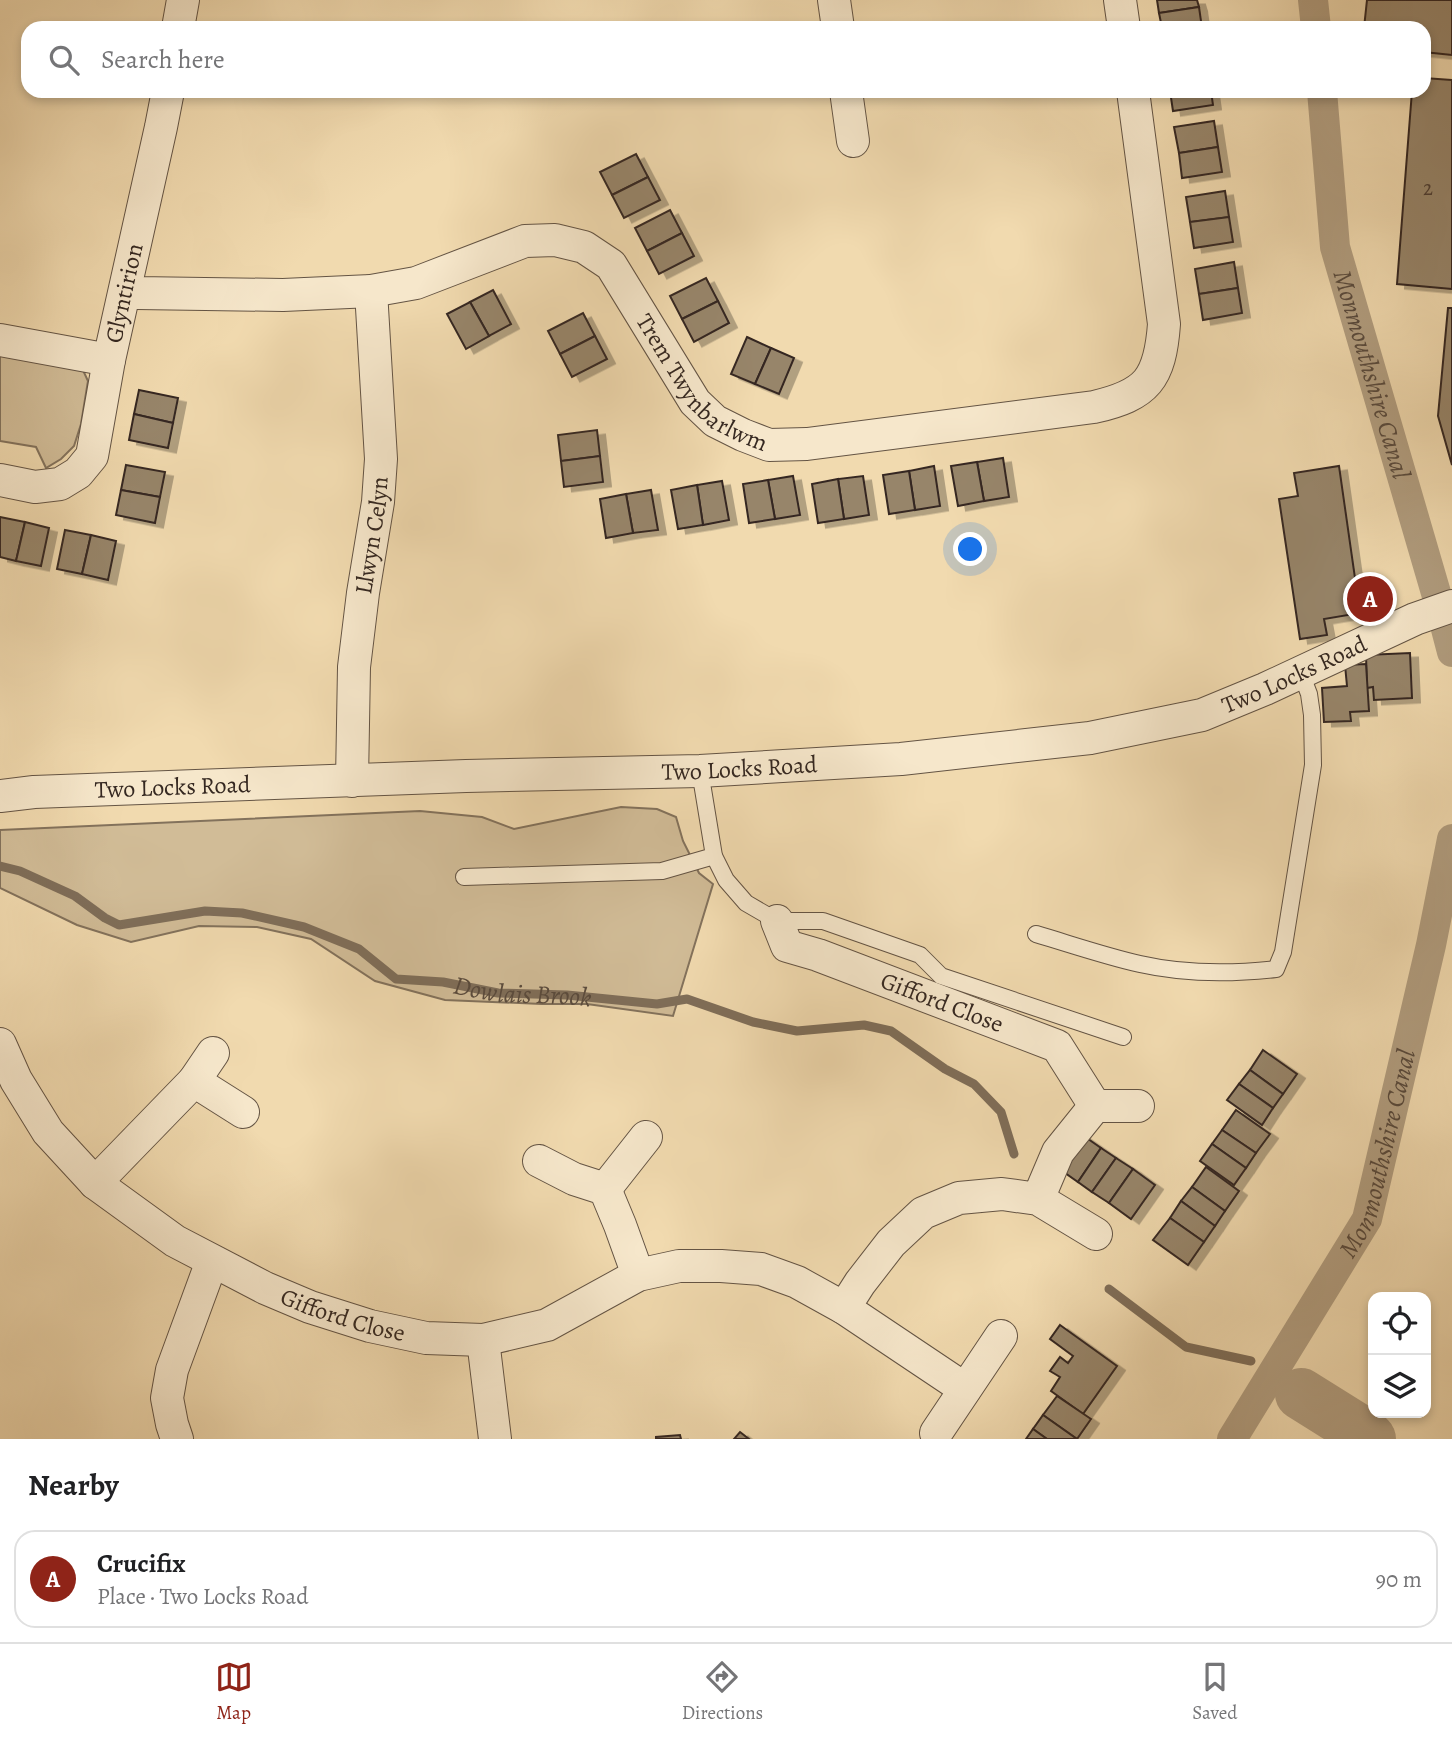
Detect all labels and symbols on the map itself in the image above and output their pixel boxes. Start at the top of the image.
house number: 2 [1423,174,1433,202]
street label: Glyntirion [97,240,151,346]
water label: Monmouthshire Canal [1325,265,1419,483]
street label: Trem Twynbarlwm [629,308,772,459]
street label: Llwyn Celyn [347,475,396,596]
your location [953,532,987,566]
pin: A [1347,573,1393,625]
street label: Two Locks Road [1217,628,1372,721]
street label: Two Locks Road [661,748,818,788]
street label: Two Locks Road [94,768,251,806]
street label: Gifford Close [876,964,1008,1040]
water label: Dowlais Brook [450,967,593,1015]
water label: Monmouthshire Canal [1330,1045,1424,1264]
street label: Gifford Close [276,1280,408,1349]

